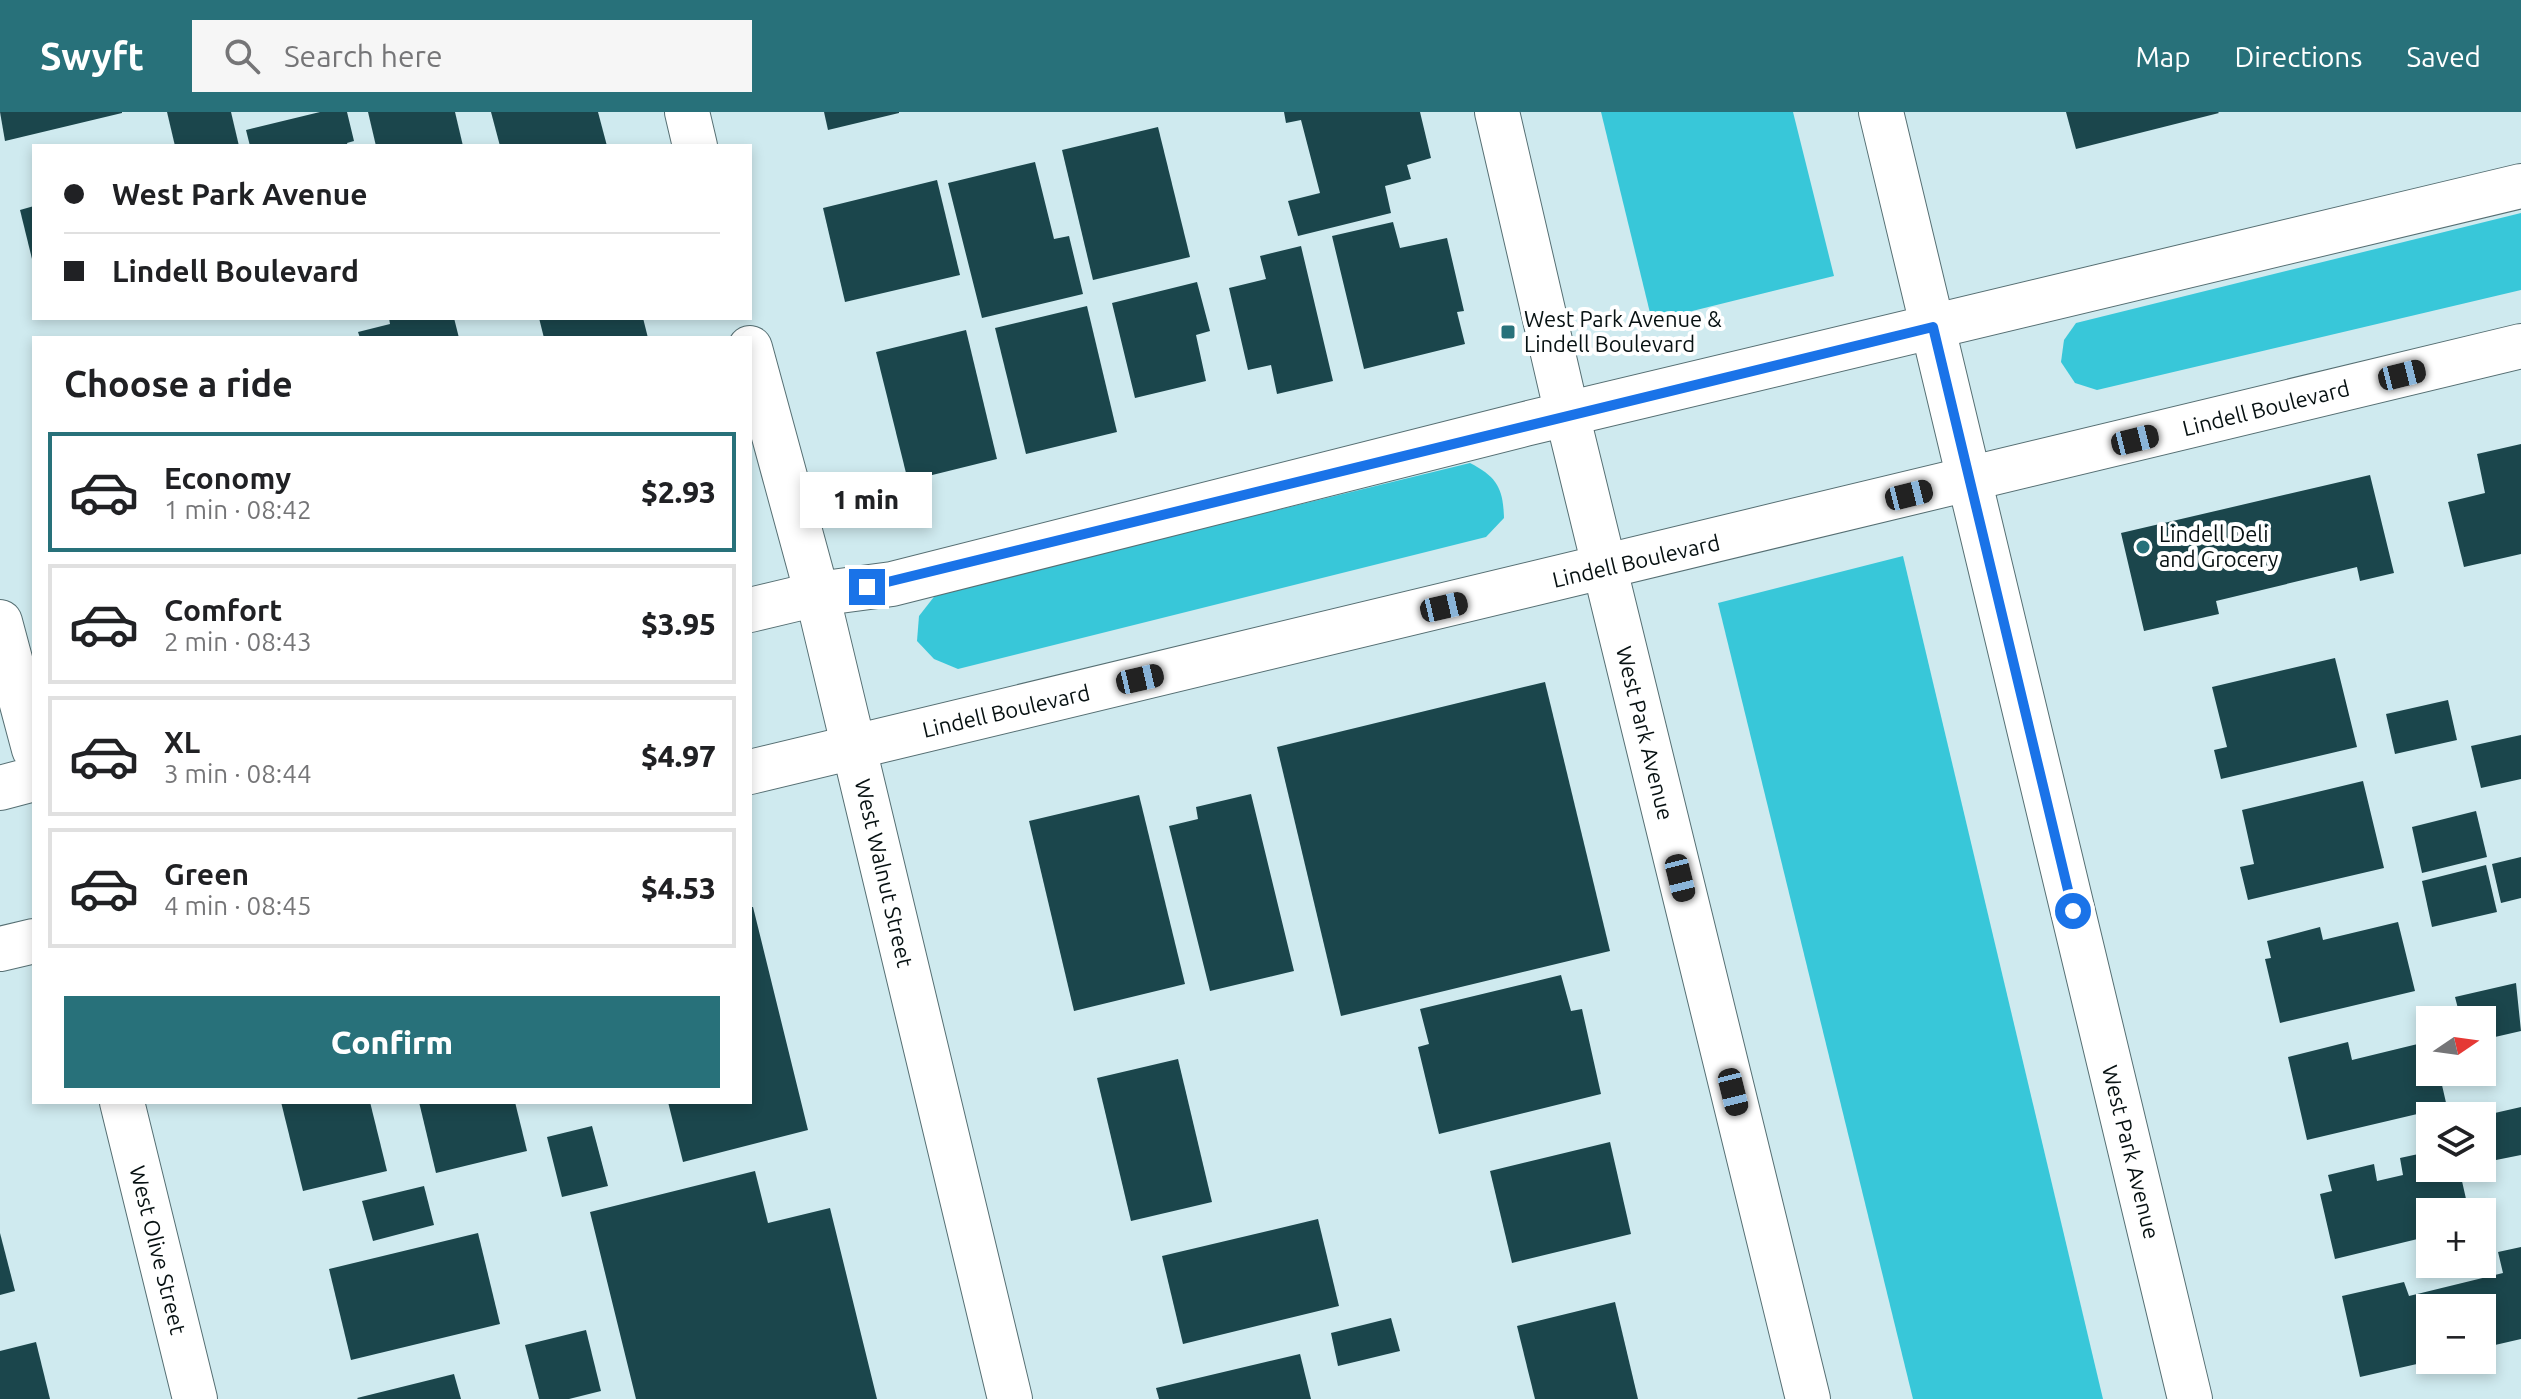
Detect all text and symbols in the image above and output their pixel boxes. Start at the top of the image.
search box [192,20,752,92]
icon: search [220,34,264,78]
text: Swyft [40,35,144,77]
text: Search here [284,39,442,73]
text: Map [2135,41,2191,72]
text: Directions [2235,41,2362,72]
text: Saved [2406,41,2481,72]
text: West Park Avenue [112,177,368,211]
text: Lindell Boulevard [112,254,359,288]
place label: West Park Avenue & Lindell Boulevard [1524,306,1722,356]
marker: West Park Avenue & Lindell Boulevard [1499,323,1517,341]
car [2376,358,2428,392]
text: Choose a ride [64,363,293,404]
street label: Lindell Boulevard [2180,375,2352,440]
car [2109,423,2161,457]
icon: car [68,456,140,528]
text: Economy [164,461,291,495]
callout: 1 min [801,471,933,527]
text: $2.93 [641,475,716,509]
car [1883,478,1935,512]
text: 1 min [833,485,899,514]
text: 1 min · 08:42 [164,495,312,524]
place label: Lindell Deli and Grocery [2159,521,2279,571]
street label: Lindell Boulevard [1550,529,1722,592]
marker: Lindell Deli and Grocery [2134,538,2152,556]
route end [849,569,885,605]
icon: car [68,588,140,660]
car [1418,590,1470,624]
text: Comfort [164,593,282,627]
text: $3.95 [641,607,716,641]
text: 2 min · 08:43 [164,627,312,656]
street label: West Park Avenue [1612,643,1679,822]
car [1114,662,1166,696]
street label: Lindell Boulevard [920,679,1092,742]
icon: car [68,720,140,792]
text: XL [164,725,200,759]
text: $4.97 [641,739,716,773]
text: 3 min · 08:44 [164,759,312,788]
street label: West Walnut Street [851,776,918,970]
icon: car [68,852,140,924]
car [1663,852,1697,904]
text: Green [164,857,249,891]
text: $4.53 [641,871,716,905]
text: 4 min · 08:45 [164,891,312,920]
route start [2055,893,2091,929]
button: Confirm [64,996,720,1088]
north arrow [2416,1006,2496,1086]
map controls [2416,1006,2496,1374]
street label: West Park Avenue [2098,1062,2165,1241]
car [1716,1066,1750,1118]
button: layers [2416,1102,2496,1182]
street label: West Olive Street [125,1163,192,1337]
button: + [2416,1198,2496,1278]
button: − [2416,1294,2496,1374]

